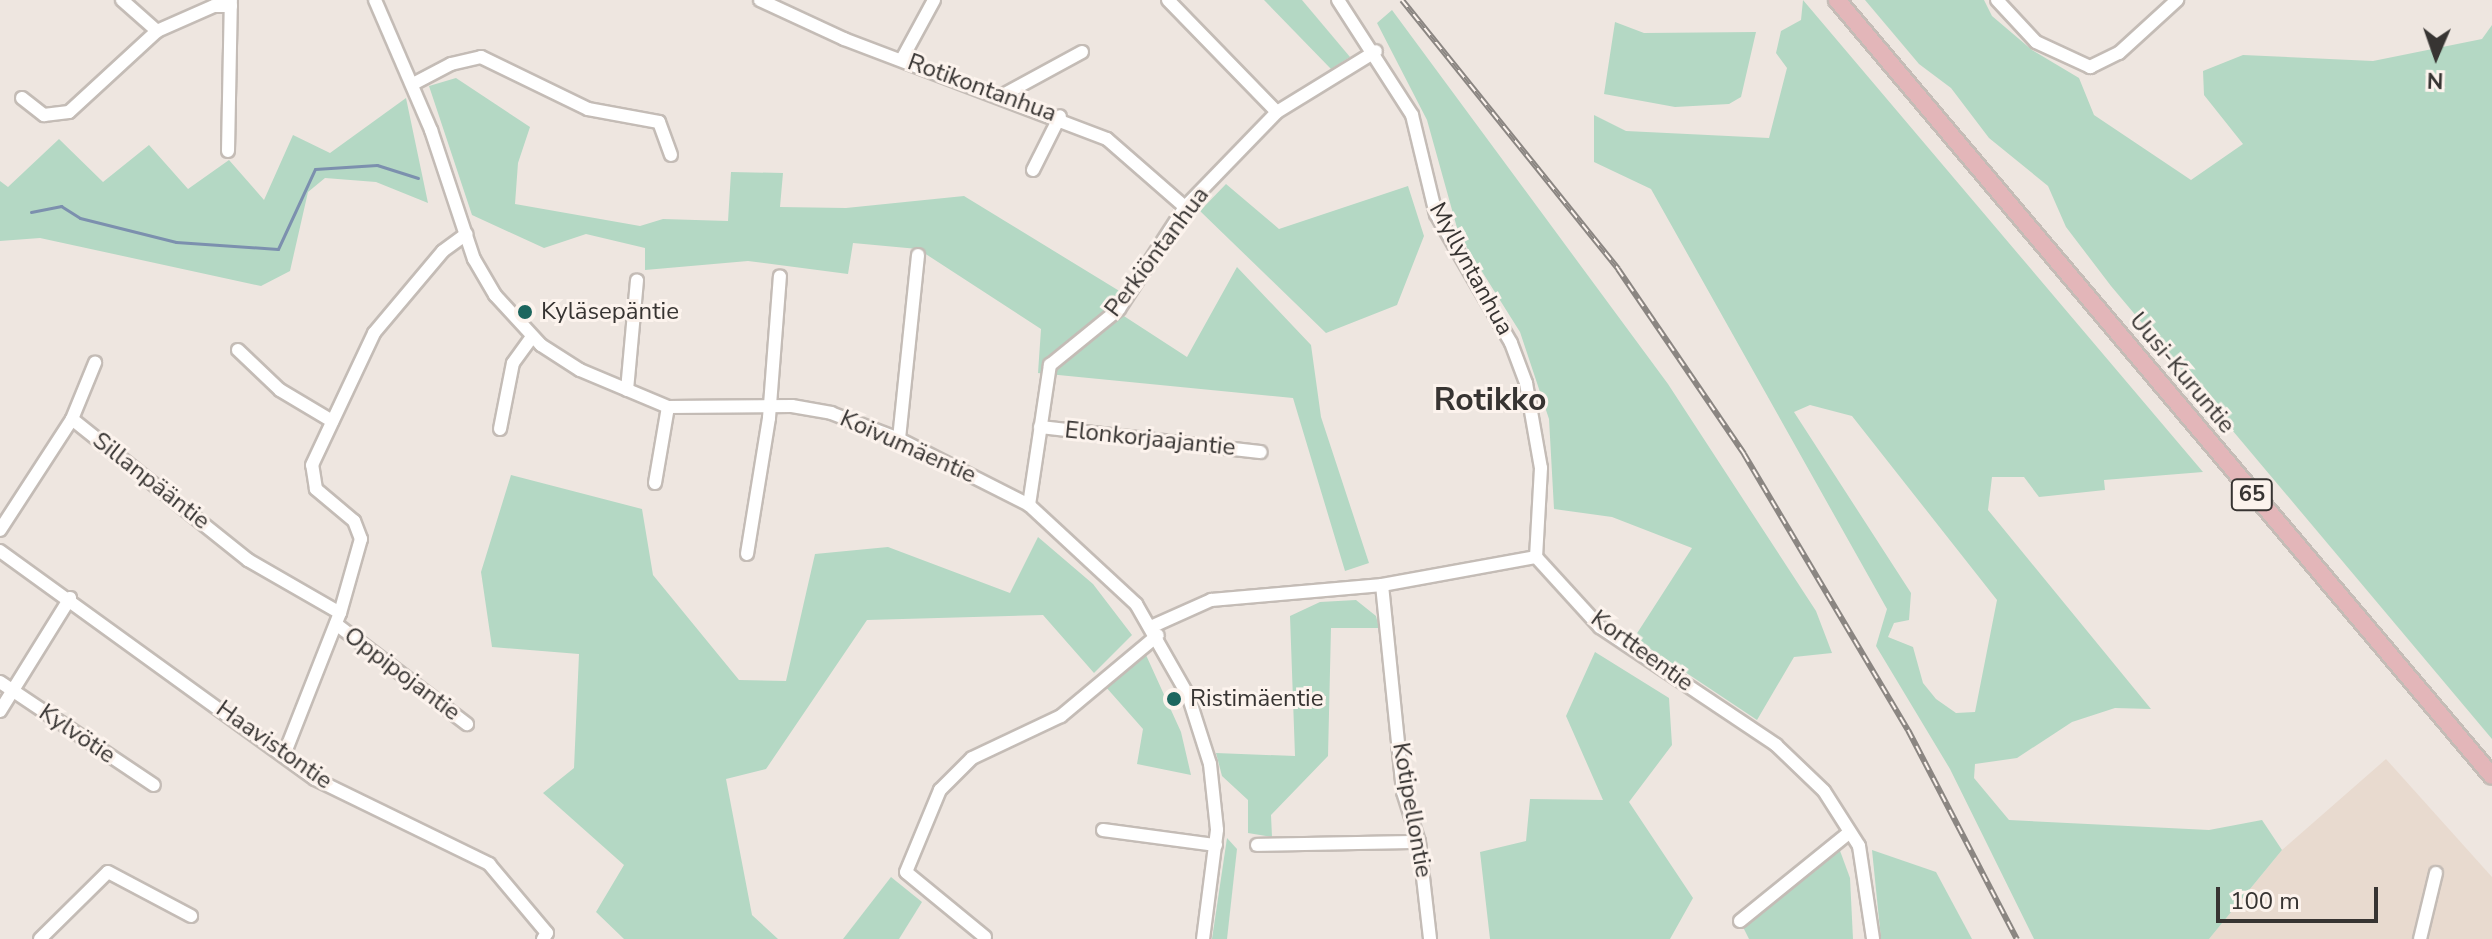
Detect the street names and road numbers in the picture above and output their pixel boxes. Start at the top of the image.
street label: Rotikontanhua [904,48,1060,128]
street label: Perkiöntanhua [1099,181,1215,323]
street label: Myllyntanhua [1423,198,1519,340]
street label: Uusi-Kuruntie [2123,307,2241,439]
street label: Koivumäentie [836,404,980,490]
street label: Elonkorjaajantie [1063,416,1237,462]
street label: Sillanpääntie [87,426,215,536]
road number: 65 [2230,477,2274,513]
street label: Kortteentie [1585,604,1699,698]
street label: Oppipojantie [338,621,466,727]
street label: Haavistontie [210,695,338,795]
street label: Kylvötie [33,698,121,770]
street label: Kotipellontie [1386,740,1438,880]

